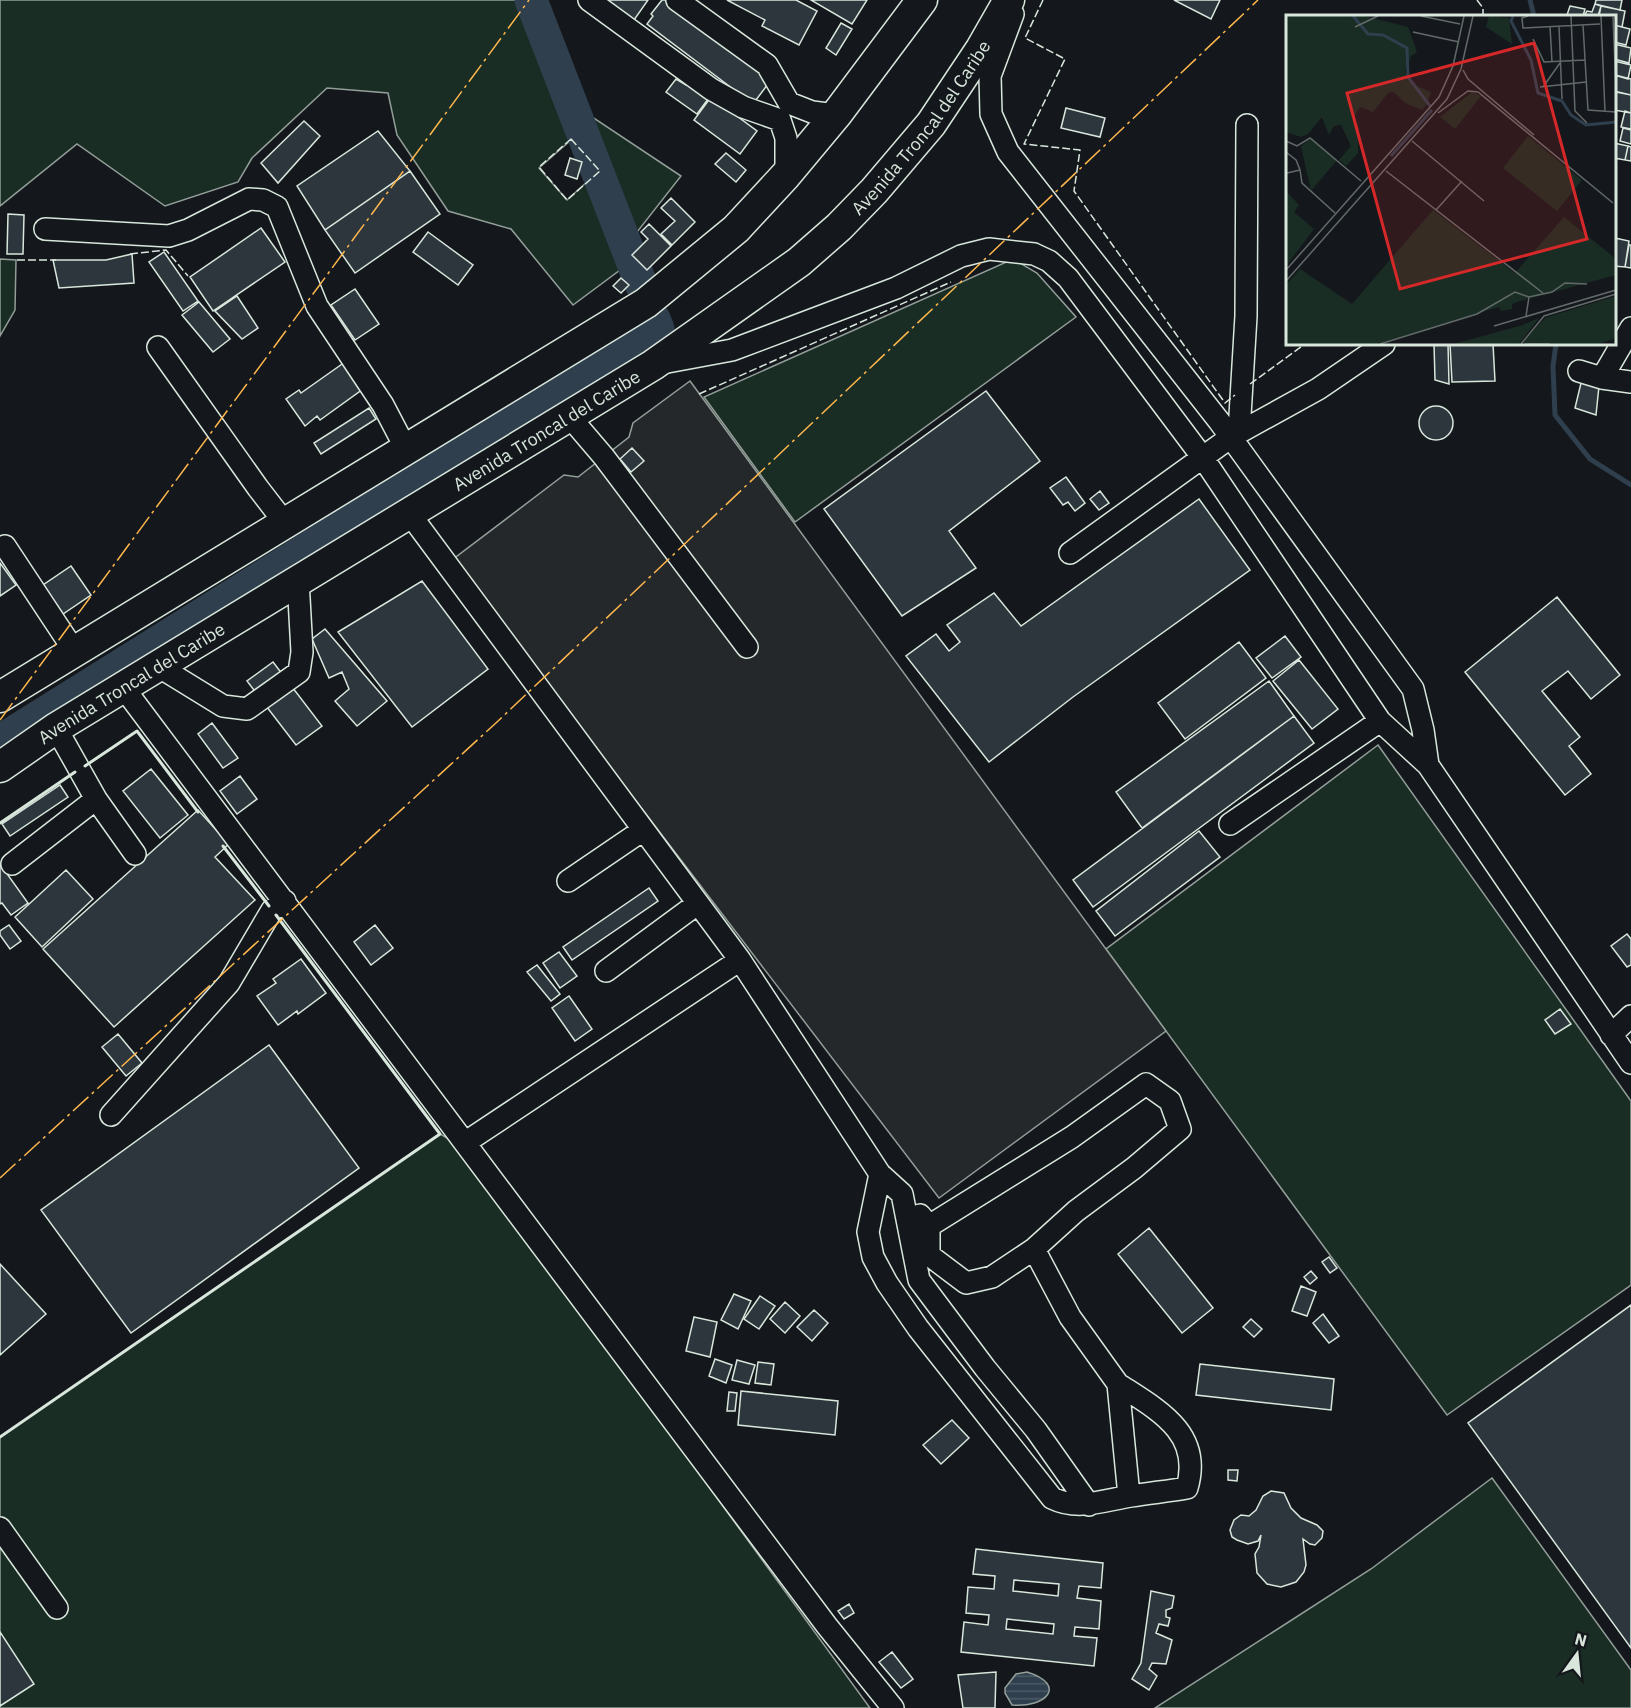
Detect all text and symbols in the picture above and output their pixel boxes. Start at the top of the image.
inset map [1286,15,1616,345]
street label: Avenida Troncal del Caribe [846,36,995,219]
street label: Avenida Troncal del Caribe [448,364,644,496]
street label: Avenida Troncal del Caribe [33,617,229,749]
north arrow [1547,1624,1607,1684]
text: N [1573,1628,1589,1651]

